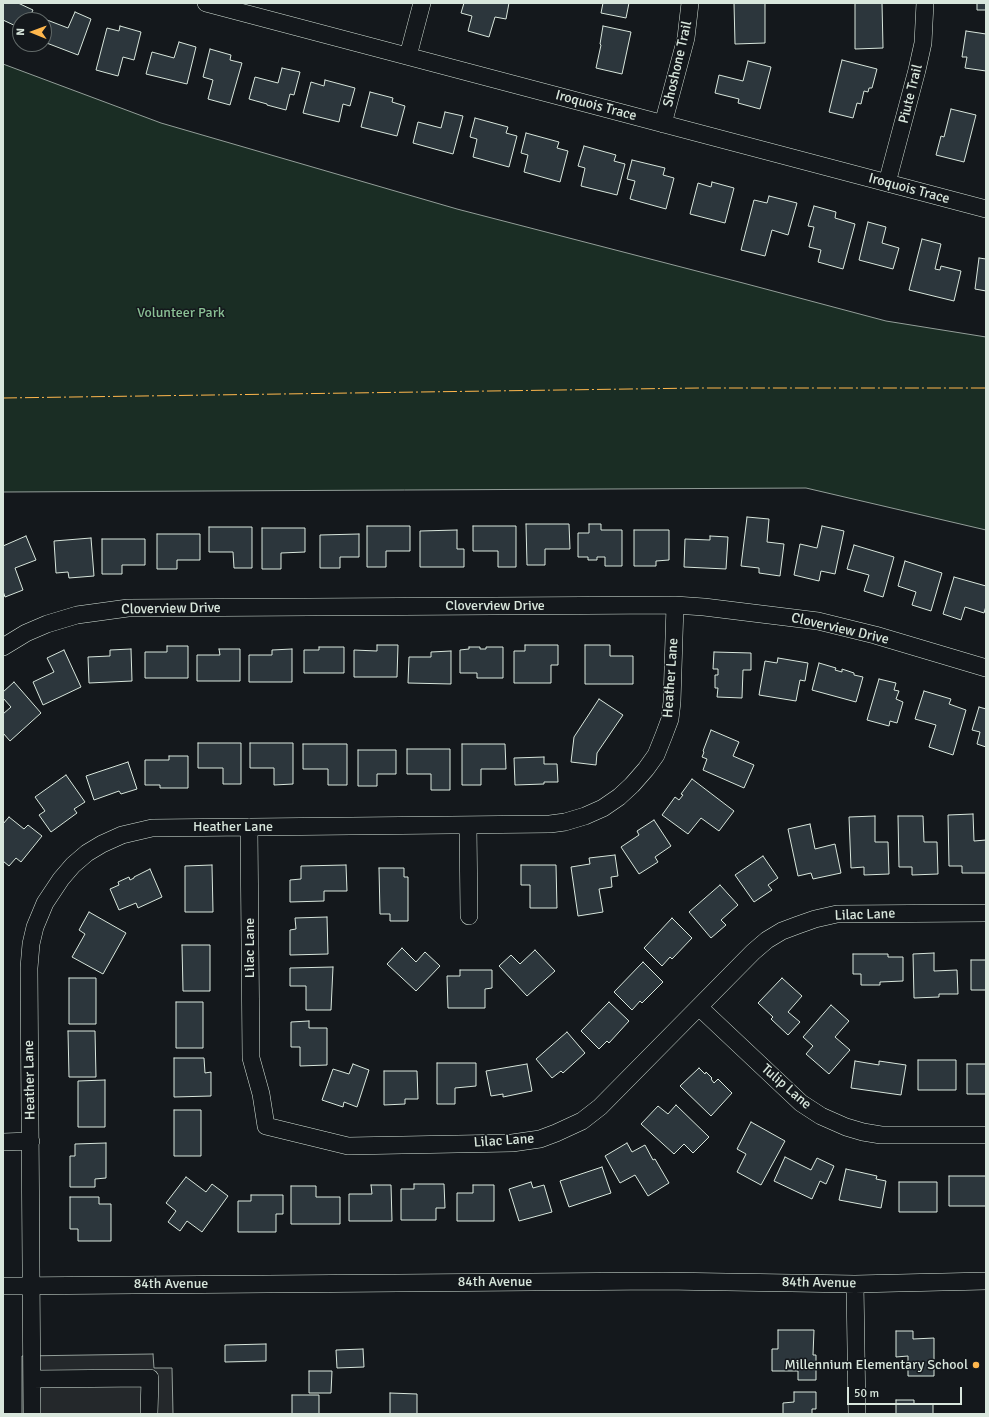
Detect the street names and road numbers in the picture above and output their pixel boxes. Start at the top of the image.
street label: Shoshone Trail [660,19,696,109]
street label: Piute Trail [896,63,926,125]
street label: Iroquois Trace [554,87,638,125]
street label: Iroquois Trace [867,170,951,208]
street label: Cloverview Drive [445,598,545,614]
street label: Cloverview Drive [121,600,221,618]
street label: Cloverview Drive [790,610,890,648]
street label: Heather Lane [660,637,682,719]
street label: Heather Lane [193,819,273,835]
street label: Lilac Lane [834,906,896,924]
street label: Lilac Lane [242,918,258,978]
street label: Heather Lane [21,1040,39,1120]
street label: Tulip Lane [758,1061,814,1113]
street label: Lilac Lane [473,1131,535,1151]
street label: 84th Avenue [458,1274,532,1290]
street label: 84th Avenue [782,1274,856,1292]
street label: 84th Avenue [134,1276,208,1292]

